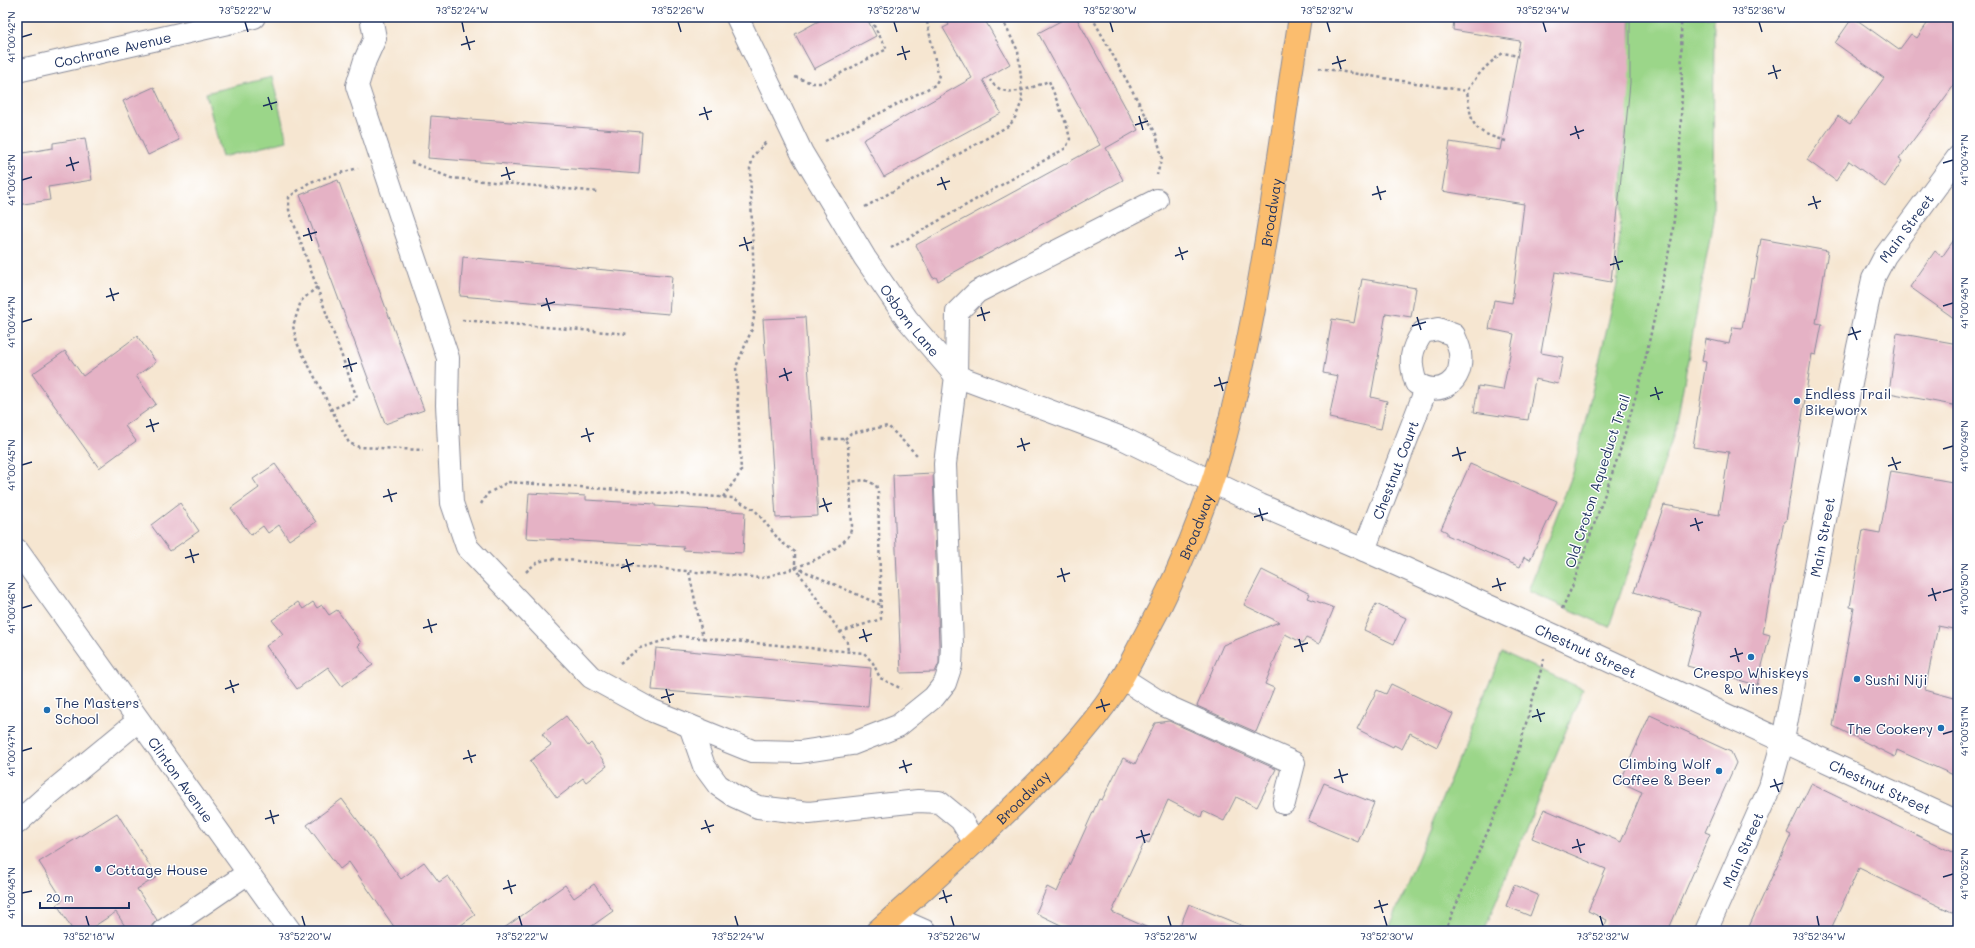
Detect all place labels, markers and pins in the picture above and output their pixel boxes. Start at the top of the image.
place label: Endless Trail Bikeworx [1805,384,1891,419]
marker: Endless Trail Bikeworx [1792,396,1802,406]
marker: Crespo Whiskeys & Wines [1746,652,1756,662]
place label: Crespo Whiskeys & Wines [1693,663,1809,698]
place label: Sushi Niji [1865,670,1928,689]
marker: Sushi Niji [1852,674,1862,684]
place label: The Masters School [55,693,139,728]
marker: The Masters School [42,705,52,715]
place label: The Cookery [1847,719,1933,738]
marker: The Cookery [1936,723,1946,733]
place label: Climbing Wolf Coffee & Beer [1612,754,1712,789]
marker: Climbing Wolf Coffee & Beer [1714,766,1724,776]
place label: Cottage House [106,860,208,879]
marker: Cottage House [93,864,103,874]

